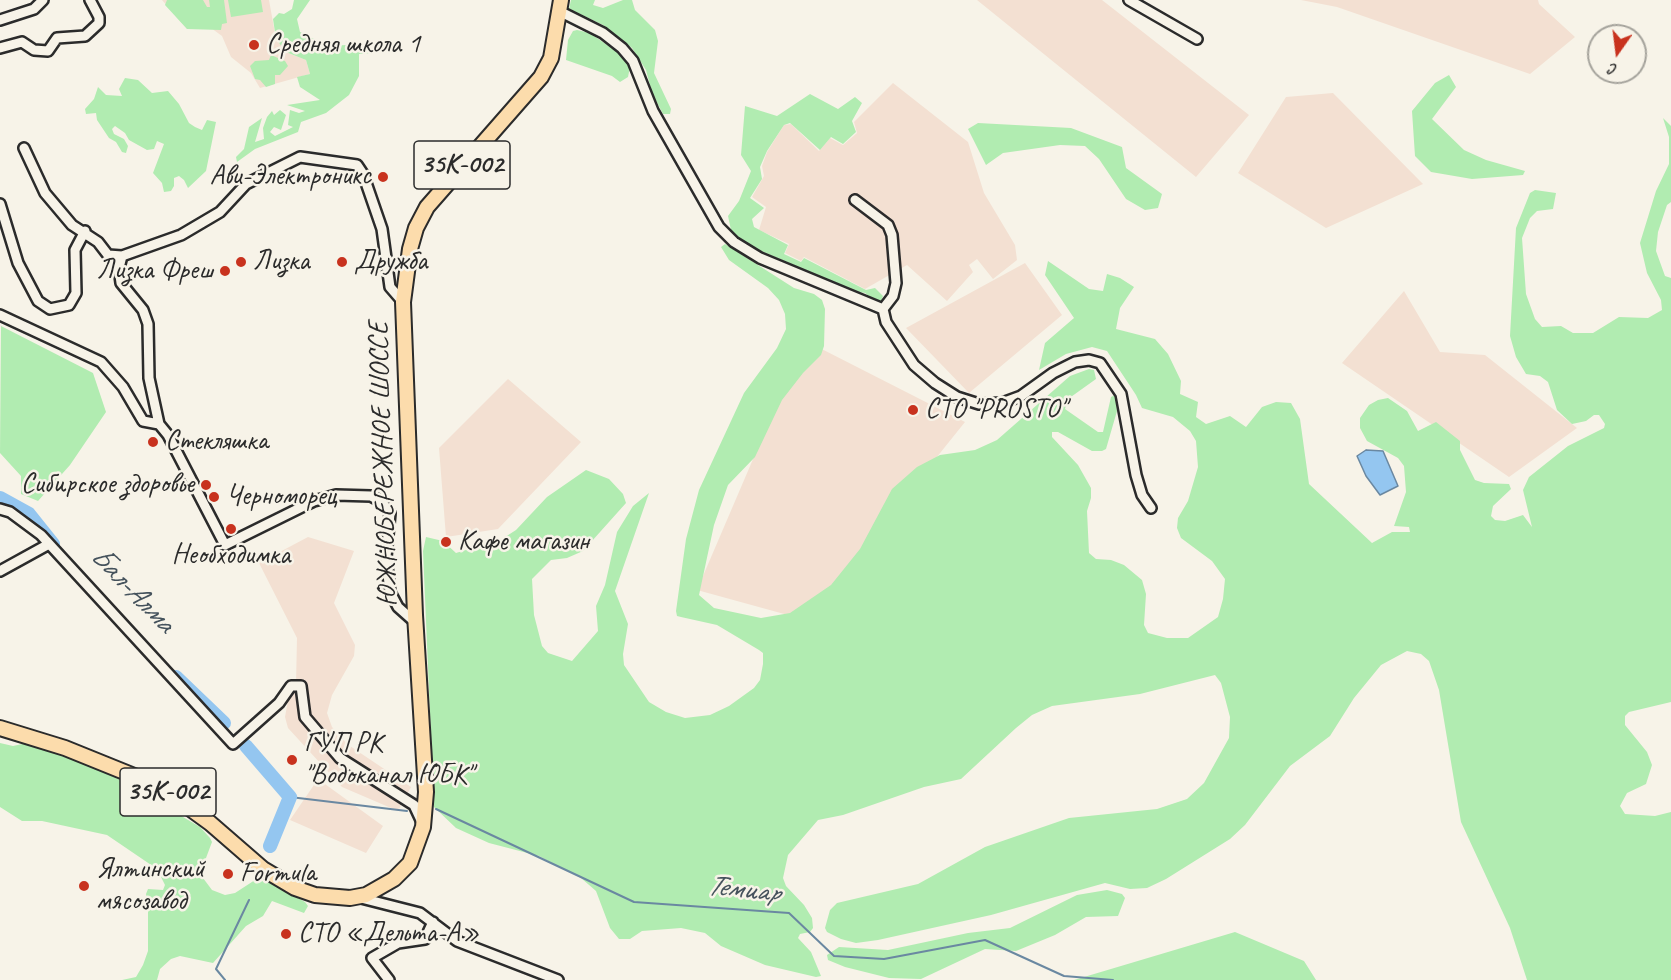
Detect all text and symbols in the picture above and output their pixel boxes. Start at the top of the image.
north arrow [1587,24,1647,84]
place label: Средняя школа 1 [266,28,420,62]
marker: Средняя школа 1 [247,38,261,52]
text: С [1607,59,1619,80]
road number: 35К-002 [414,141,510,189]
place label: Ави-Электроникс [210,160,371,194]
marker: Ави-Электроникс [376,170,390,184]
place label: Лизка [253,245,309,279]
place label: Дружба [354,245,427,279]
place label: Лизка Фреш [97,254,213,288]
marker: Лизка [234,255,248,269]
marker: Дружба [335,255,349,269]
marker: Лизка Фреш [218,264,232,278]
street label: ЮЖНОБЕРЕЖНОЕ ШОССЕ [362,321,406,607]
place label: СТО "PROSTO" [925,393,1066,427]
marker: СТО "PROSTO" [906,403,920,417]
place label: Стекляшка [165,425,268,459]
marker: Стекляшка [146,435,160,449]
place label: Сибирское здоровье [21,468,194,502]
marker: Сибирское здоровье [199,478,213,492]
place label: Черноморец [226,480,336,514]
marker: Черноморец [207,490,221,504]
marker: Необходимка [224,522,238,536]
place label: Кафе магазин [458,525,589,559]
marker: Кафе магазин [439,535,453,549]
water label: Бал-Алма [82,539,182,641]
place label: Необходимка [172,539,290,573]
place label: ГУП РК "Водоканал ЮБК" [304,727,473,793]
marker: ГУП РК "Водоканал ЮБК" [285,753,299,767]
road number: 35К-002 [120,768,216,816]
place label: Ялтинский мясозавод [96,853,205,919]
place label: Formula [240,857,316,891]
marker: Formula [221,867,235,881]
water label: Темиар [705,868,781,912]
marker: Ялтинский мясозавод [77,879,91,893]
place label: СТО «Дельта-А» [298,917,479,951]
marker: СТО «Дельта-А» [279,927,293,941]

